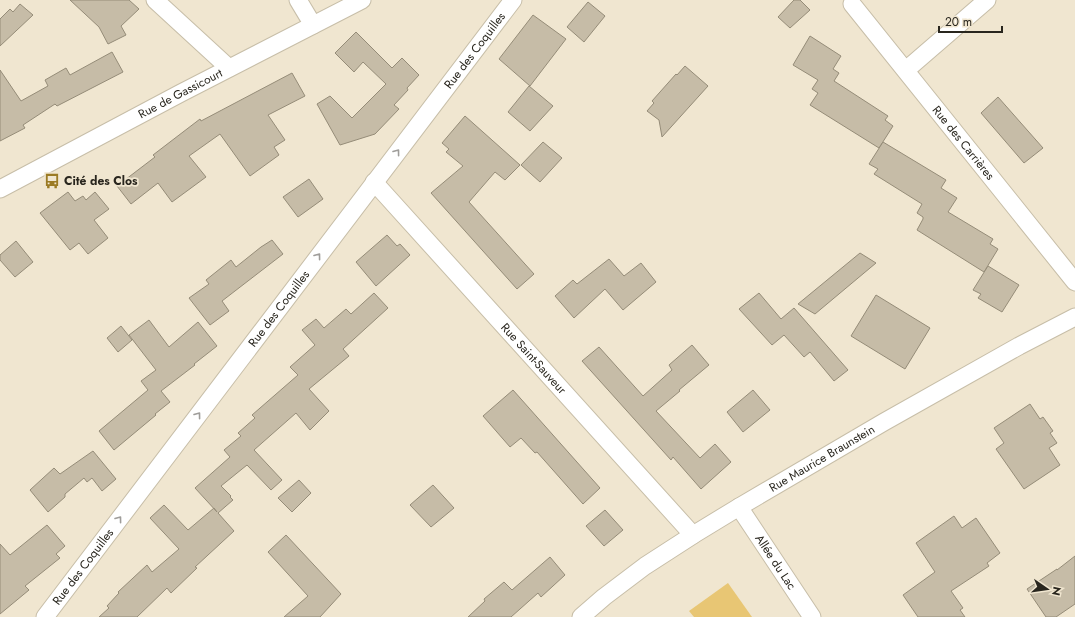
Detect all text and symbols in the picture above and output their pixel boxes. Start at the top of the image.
street label: Rue des Coquilles [440,8,510,93]
scale bar [939,8,1002,34]
text: 20 m [945,13,972,31]
street label: Rue de Gassicourt [135,64,226,123]
street label: Rue des Carrières [928,102,999,184]
one-way arrow [392,150,399,157]
bus stop icon: Cité des Clos [43,172,61,190]
place label: Cité des Clos [64,172,138,190]
one-way arrow [314,253,321,260]
street label: Rue des Coquilles [244,266,314,351]
street label: Rue Saint-Sauveur [497,319,571,399]
one-way arrow [193,413,200,420]
street label: Rue Maurice Braunstein [766,420,878,497]
one-way arrow [114,516,122,523]
street label: Rue des Coquilles [48,525,118,609]
street label: Allée du Lac [751,531,801,593]
north arrow [1027,569,1067,609]
text: N [1048,585,1066,597]

